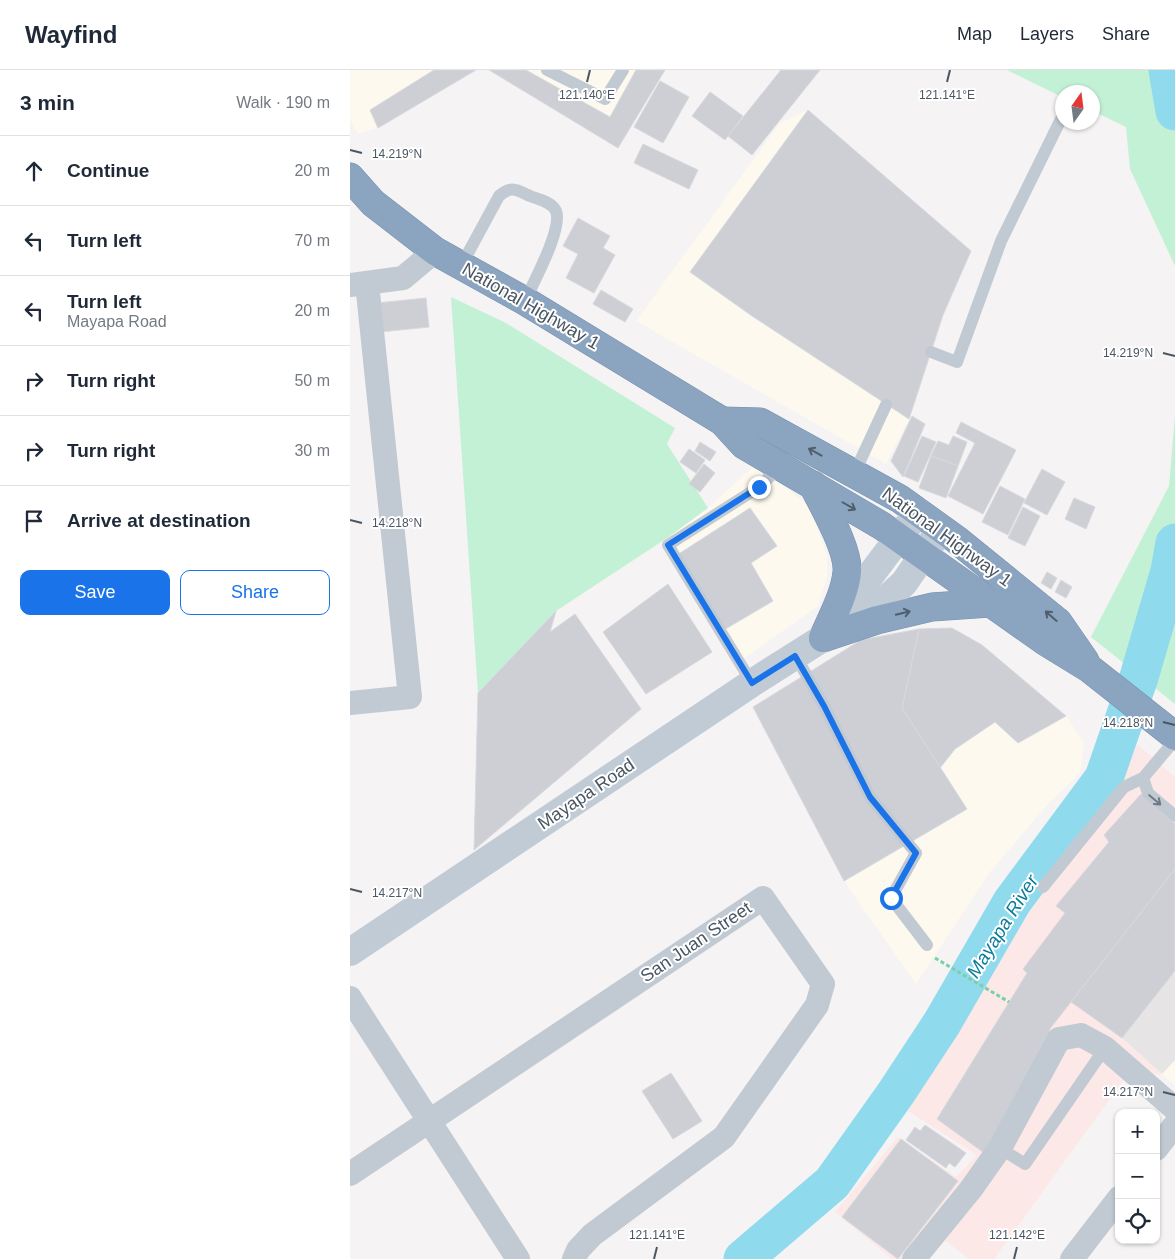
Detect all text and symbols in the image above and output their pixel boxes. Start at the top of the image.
text: Wayfind [25,21,117,48]
text: Map [957,24,992,44]
text: Layers [1020,24,1074,44]
text: Share [1102,24,1150,44]
north arrow [1055,85,1100,130]
text: 121.140°E [559,88,615,102]
text: 121.141°E [919,88,975,102]
text: 3 min [20,91,75,114]
text: Walk · 190 m [236,94,330,111]
text: 14.219°N [372,147,422,161]
icon: ahead [20,157,48,185]
text: Continue [67,160,149,181]
text: 20 m [294,162,330,179]
icon: left [20,227,48,255]
text: Turn left [67,230,142,251]
text: 70 m [294,232,330,249]
street label: National Highway 1 [459,259,603,353]
text: Turn left [67,291,142,312]
icon: left [20,297,48,325]
text: 20 m [294,302,330,319]
text: Mayapa Road [67,313,167,330]
text: 14.219°N [1103,346,1153,360]
icon: right [20,367,48,395]
text: Turn right [67,370,155,391]
text: 50 m [294,372,330,389]
icon: right [20,437,48,465]
text: Turn right [67,440,155,461]
text: 30 m [294,442,330,459]
one-way arrow [809,447,823,457]
route end [748,476,771,499]
street label: National Highway 1 [878,483,1016,591]
one-way arrow [841,502,855,512]
icon: arrive [20,507,48,535]
text: Arrive at destination [67,510,251,531]
text: 14.218°N [372,516,422,530]
button: Save [20,570,170,615]
button: Share [180,570,330,615]
one-way arrow [895,608,911,617]
one-way arrow [1045,610,1058,621]
text: 14.218°N [1103,716,1153,730]
street label: Mayapa Road [534,754,638,834]
one-way arrow [1149,794,1162,805]
water label: Mayapa River [962,870,1043,982]
text: 14.217°N [372,886,422,900]
route start [880,887,903,910]
street label: San Juan Street [637,898,755,986]
text: 14.217°N [1103,1085,1153,1099]
map controls [1115,1109,1160,1244]
button: + [1115,1109,1160,1154]
button: − [1115,1154,1160,1199]
button: locate [1115,1199,1160,1244]
text: 121.141°E [629,1228,685,1242]
text: 121.142°E [989,1228,1045,1242]

